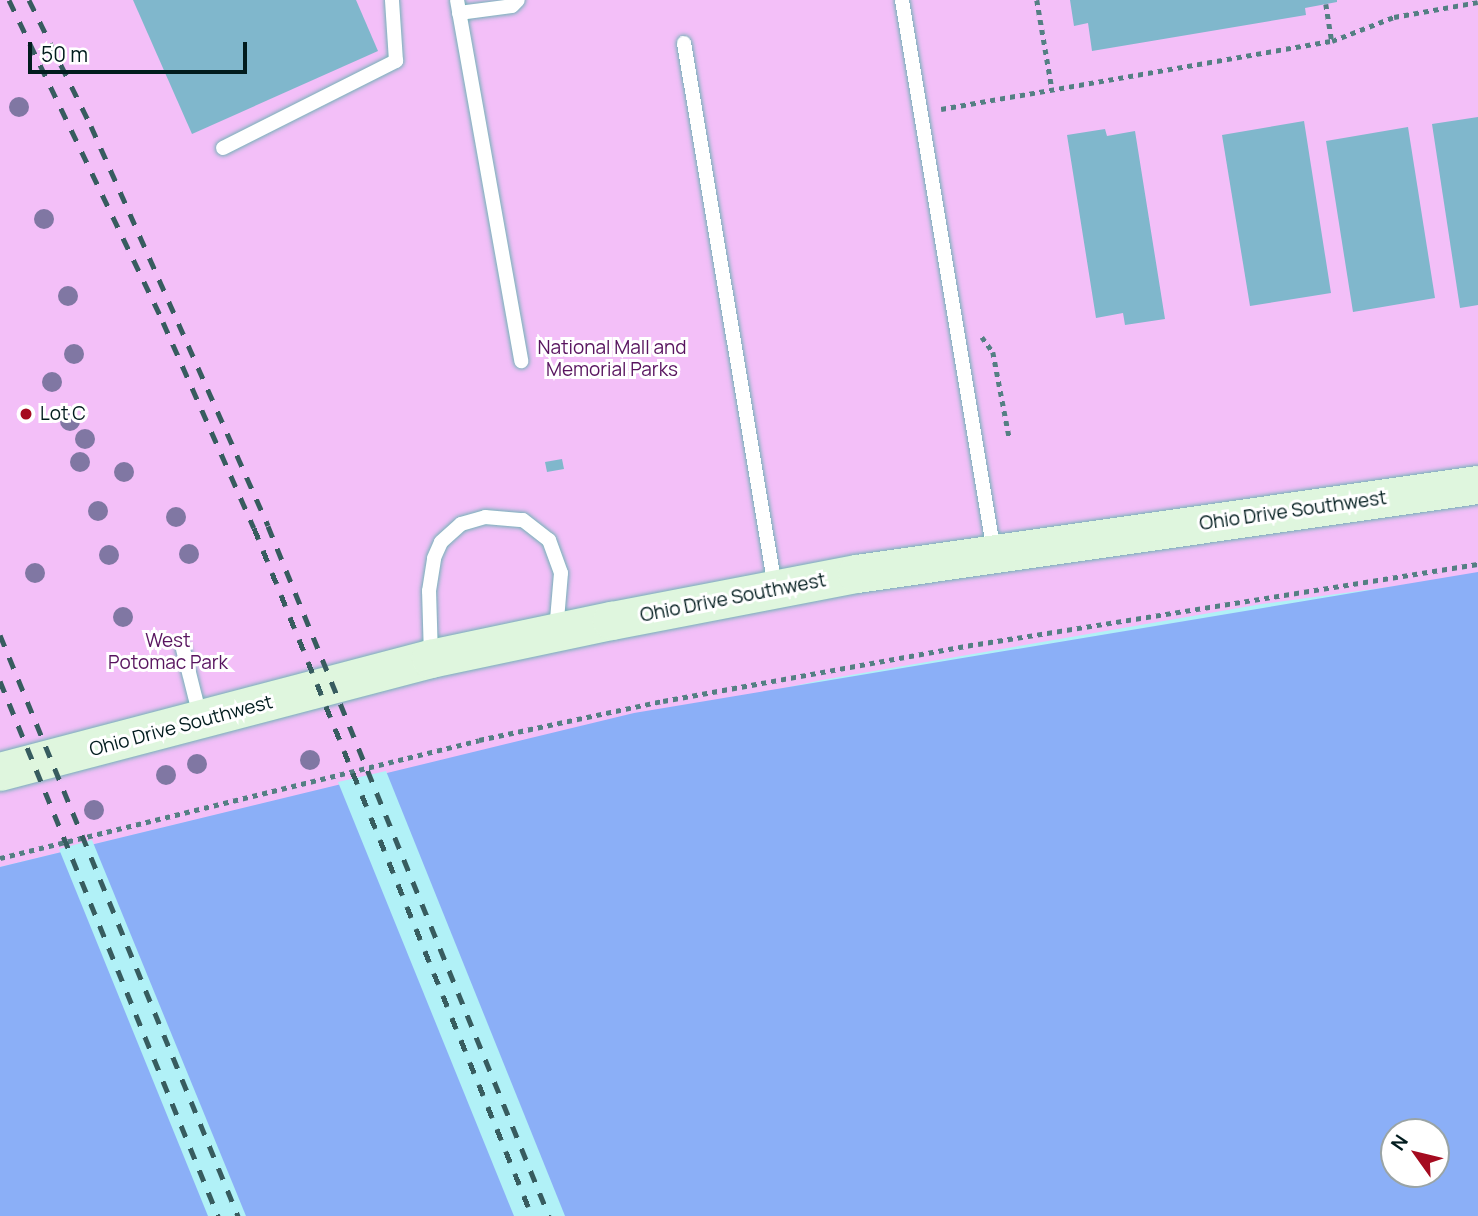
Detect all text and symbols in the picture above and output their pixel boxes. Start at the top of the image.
scale bar [32,28,250,72]
text: 50 m [41,40,88,68]
park label: National Mall and Memorial Parks [537,337,687,381]
place label: Lot C [40,403,86,425]
marker: Lot C [18,406,34,422]
street label: Ohio Drive Southwest [1198,487,1388,535]
street label: Ohio Drive Southwest [638,569,828,627]
park label: West Potomac Park [108,630,228,674]
street label: Ohio Drive Southwest [87,691,275,761]
north arrow [1380,1118,1450,1188]
text: N [1385,1129,1414,1155]

